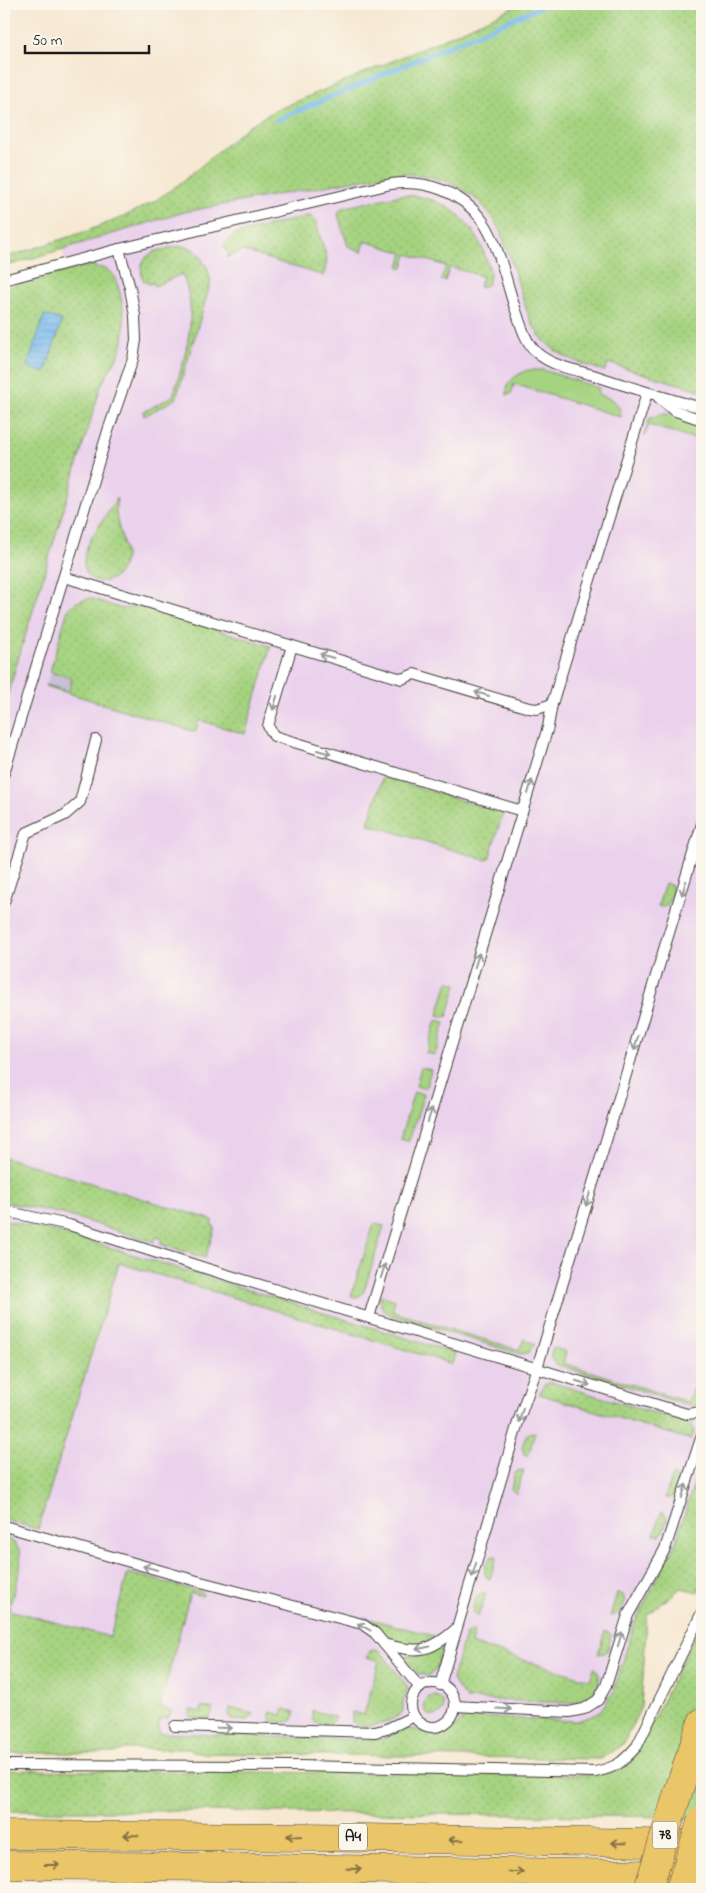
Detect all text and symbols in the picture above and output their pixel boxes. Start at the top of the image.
scale bar [25,22,149,54]
text: 50 m [32,30,63,52]
one-way arrow [319,651,335,661]
one-way arrow [475,689,491,699]
one-way arrow [269,694,279,710]
one-way arrow [315,748,331,757]
one-way arrow [525,780,535,796]
one-way arrow [678,880,688,896]
one-way arrow [473,952,483,968]
one-way arrow [630,1035,640,1051]
one-way arrow [426,1108,436,1124]
one-way arrow [583,1190,593,1206]
one-way arrow [379,1263,389,1279]
one-way arrow [575,1378,591,1388]
one-way arrow [515,1406,525,1422]
one-way arrow [680,1483,689,1499]
one-way arrow [469,1562,479,1578]
one-way arrow [142,1563,158,1572]
one-way arrow [358,1621,372,1631]
one-way arrow [616,1631,626,1647]
one-way arrow [416,1644,432,1653]
one-way arrow [495,1704,511,1713]
one-way arrow [216,1723,232,1733]
road number: 78 [652,1822,678,1848]
road number: A4 [339,1824,367,1850]
one-way arrow [123,1830,140,1840]
one-way arrow [286,1832,302,1841]
one-way arrow [448,1835,464,1844]
one-way arrow [611,1838,627,1848]
one-way arrow [44,1860,60,1870]
one-way arrow [345,1864,361,1874]
one-way arrow [508,1867,524,1877]

